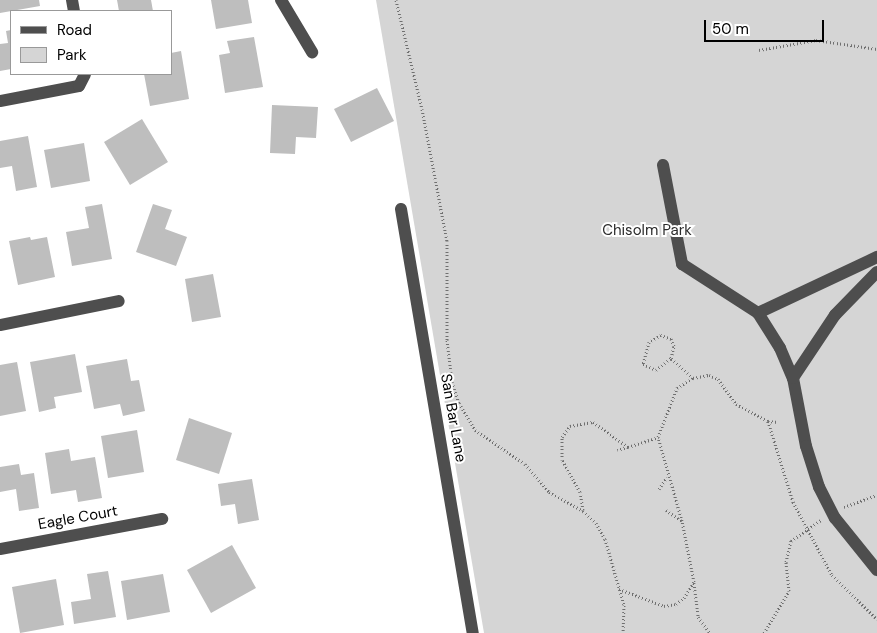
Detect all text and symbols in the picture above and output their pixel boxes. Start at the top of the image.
legend [10,10,172,75]
scale bar [707,10,827,42]
text: 50 m [712,19,749,39]
text: Road [57,20,92,40]
text: Park [57,45,87,65]
park label: Chisolm Park [602,222,692,240]
street label: San Bar Lane [436,372,470,464]
street label: Eagle Court [37,502,119,534]

